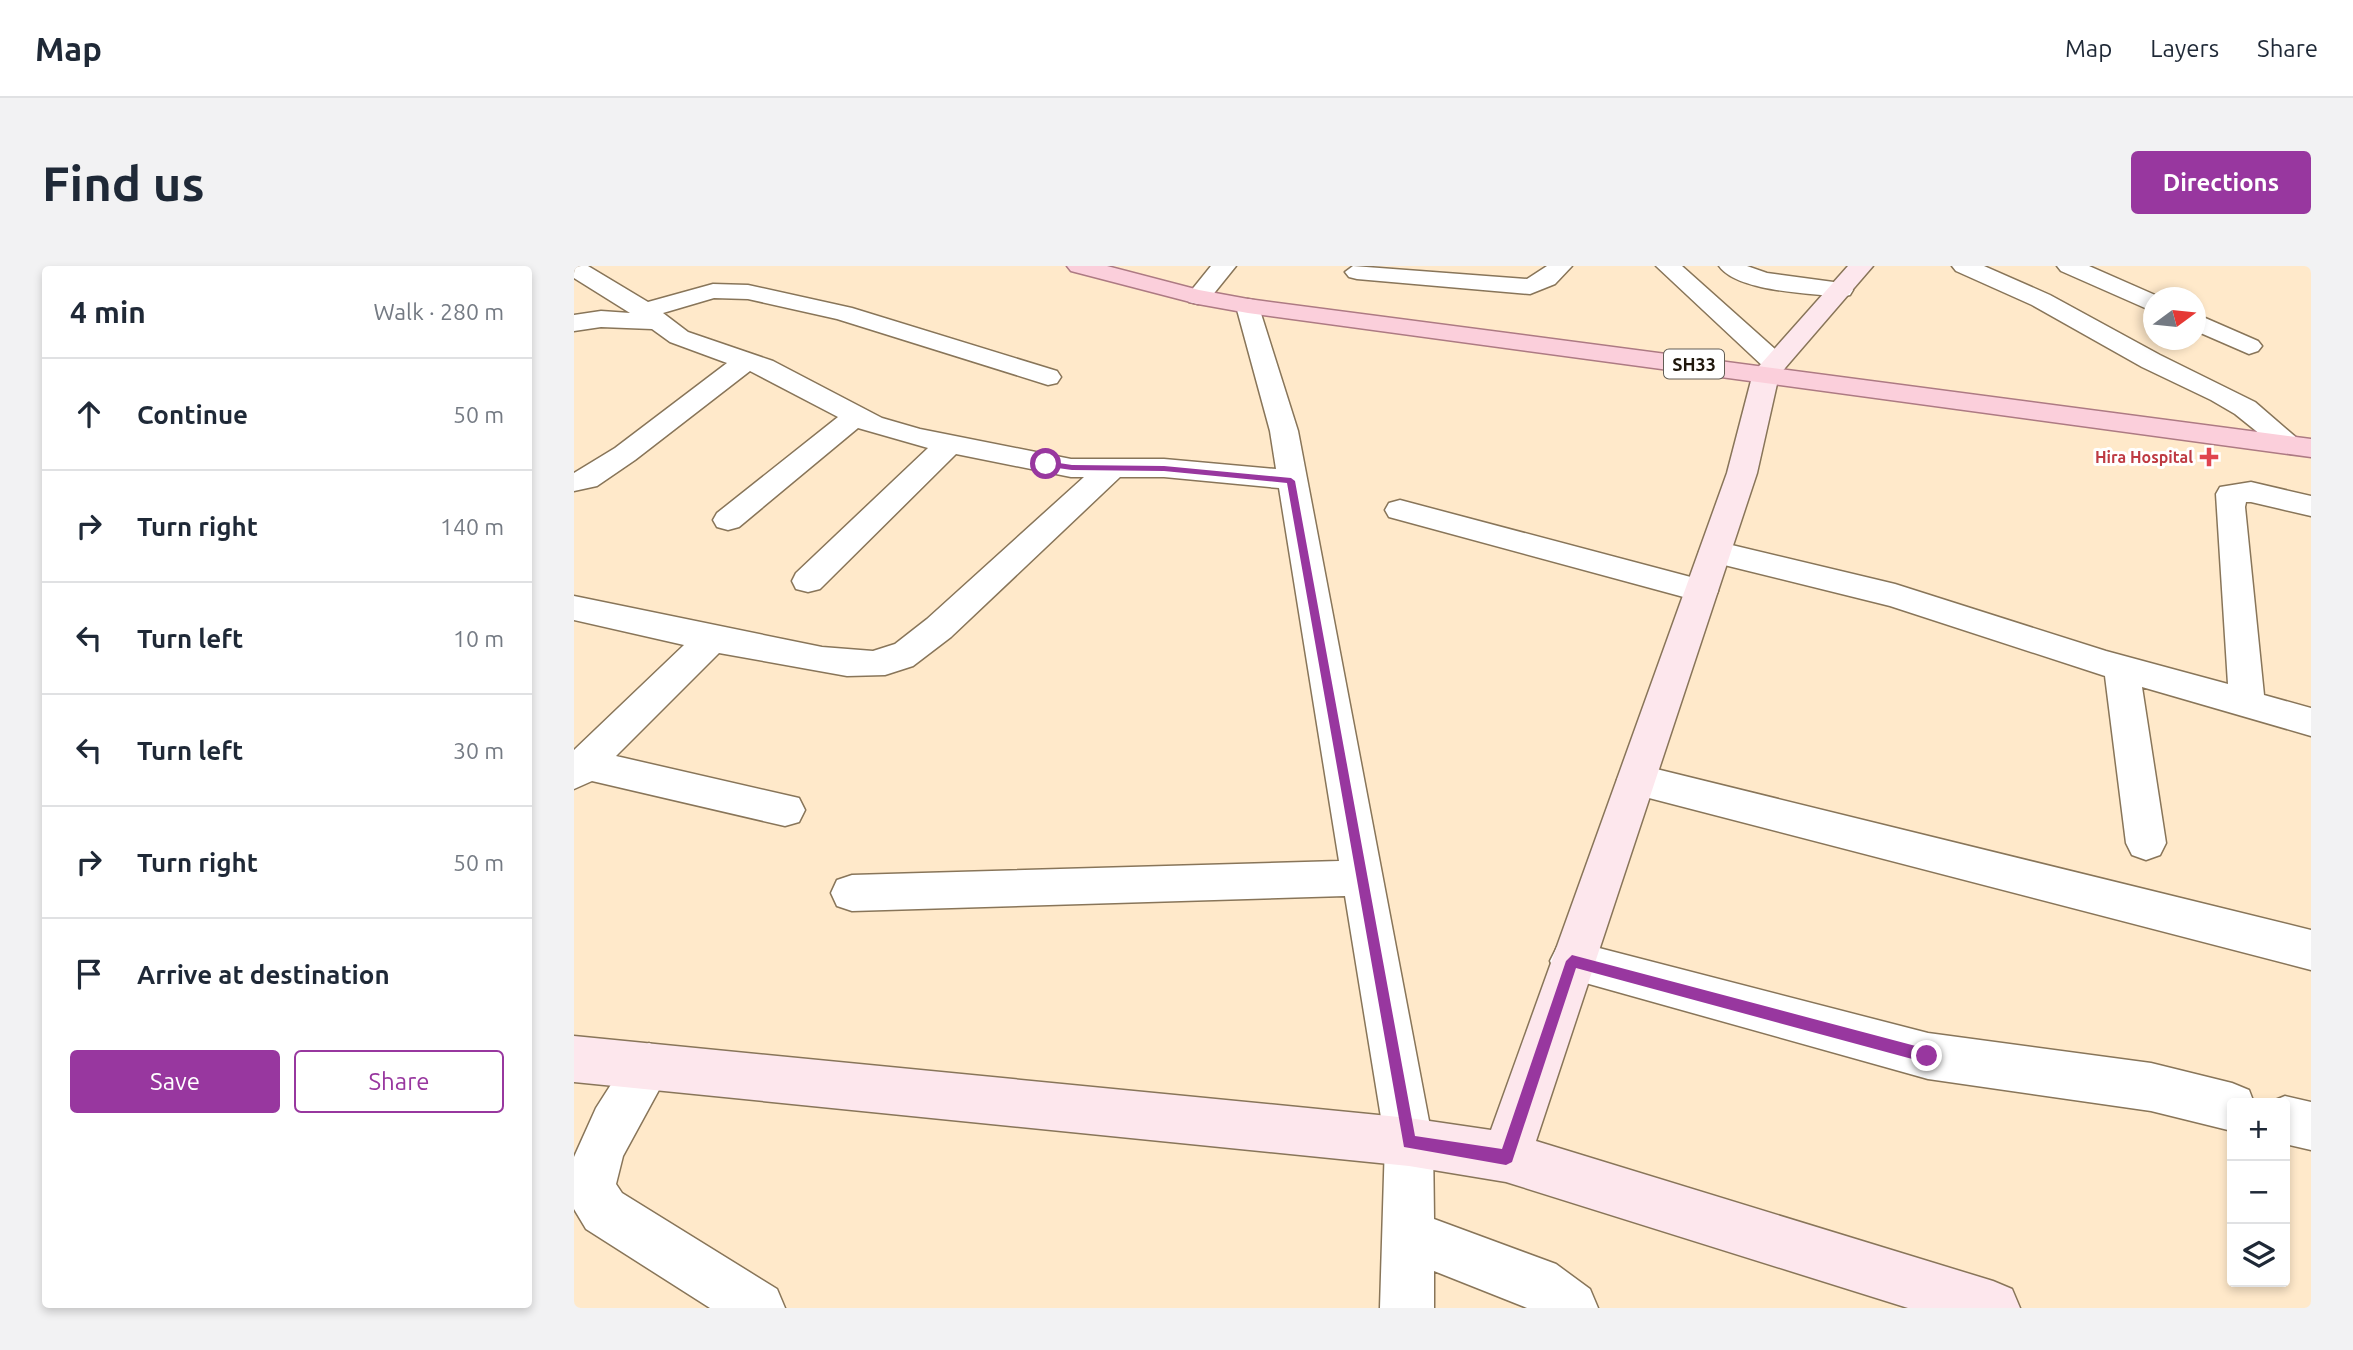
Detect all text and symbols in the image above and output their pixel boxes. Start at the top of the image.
text: Map [35,30,102,67]
text: Map [2065,35,2112,62]
text: Layers [2150,35,2219,62]
text: Share [2257,35,2318,62]
button: Directions [2131,151,2311,214]
text: Find us [42,155,205,210]
north arrow [2143,287,2206,350]
text: 4 min [70,295,146,329]
text: Walk · 280 m [373,299,504,324]
road number: SH33 [1664,350,1724,379]
icon: ahead [70,395,108,433]
text: Continue [137,400,248,429]
text: 50 m [453,402,504,427]
marker: Hira Hospital [2199,447,2219,467]
route start [1030,448,1061,479]
place label: Hira Hospital [2095,448,2193,466]
icon: right [70,507,108,545]
text: Turn right [137,512,258,541]
text: 140 m [440,514,504,539]
icon: left [70,619,108,657]
text: Turn left [137,624,243,653]
text: 10 m [453,626,504,651]
icon: left [70,731,108,769]
text: Turn left [137,736,243,765]
text: 30 m [453,738,504,763]
icon: right [70,843,108,881]
text: Turn right [137,848,258,877]
text: 50 m [453,850,504,875]
icon: arrive [70,955,108,993]
text: Arrive at destination [137,960,390,989]
route end [1911,1040,1942,1071]
button: Save [70,1050,280,1113]
button: Share [294,1050,504,1113]
map controls [2227,1098,2290,1287]
button: + [2227,1098,2290,1161]
button: − [2227,1161,2290,1224]
button: layers [2227,1224,2290,1287]

